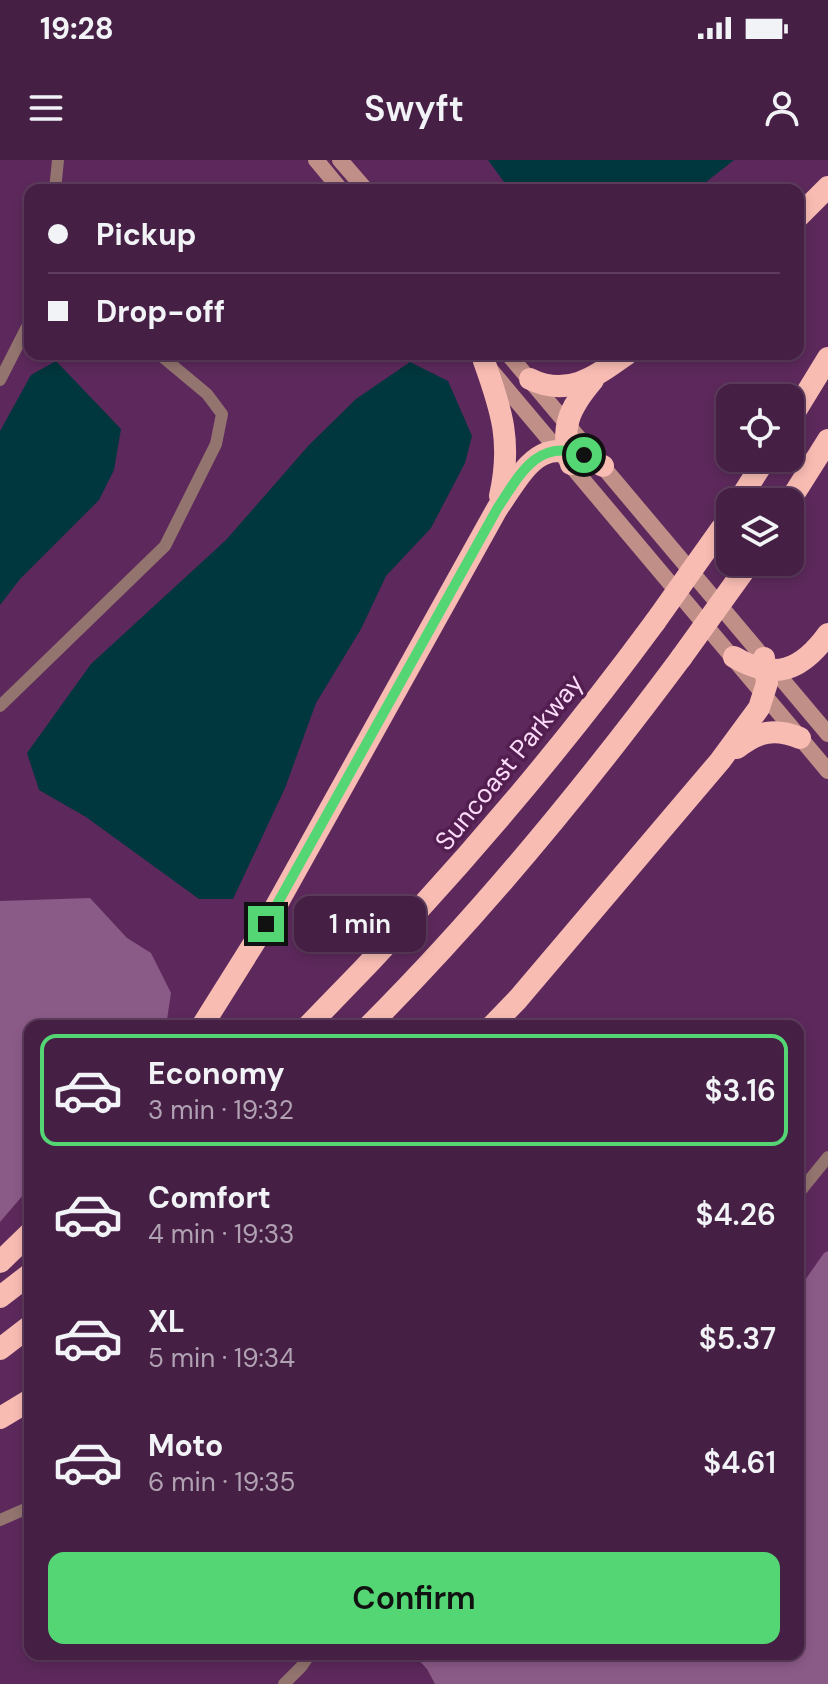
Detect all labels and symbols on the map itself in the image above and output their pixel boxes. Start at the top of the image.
route start [566,437,602,473]
street label: Suncoast Parkway [427,667,591,857]
callout: 1 min [294,896,426,952]
route end [248,906,284,942]

